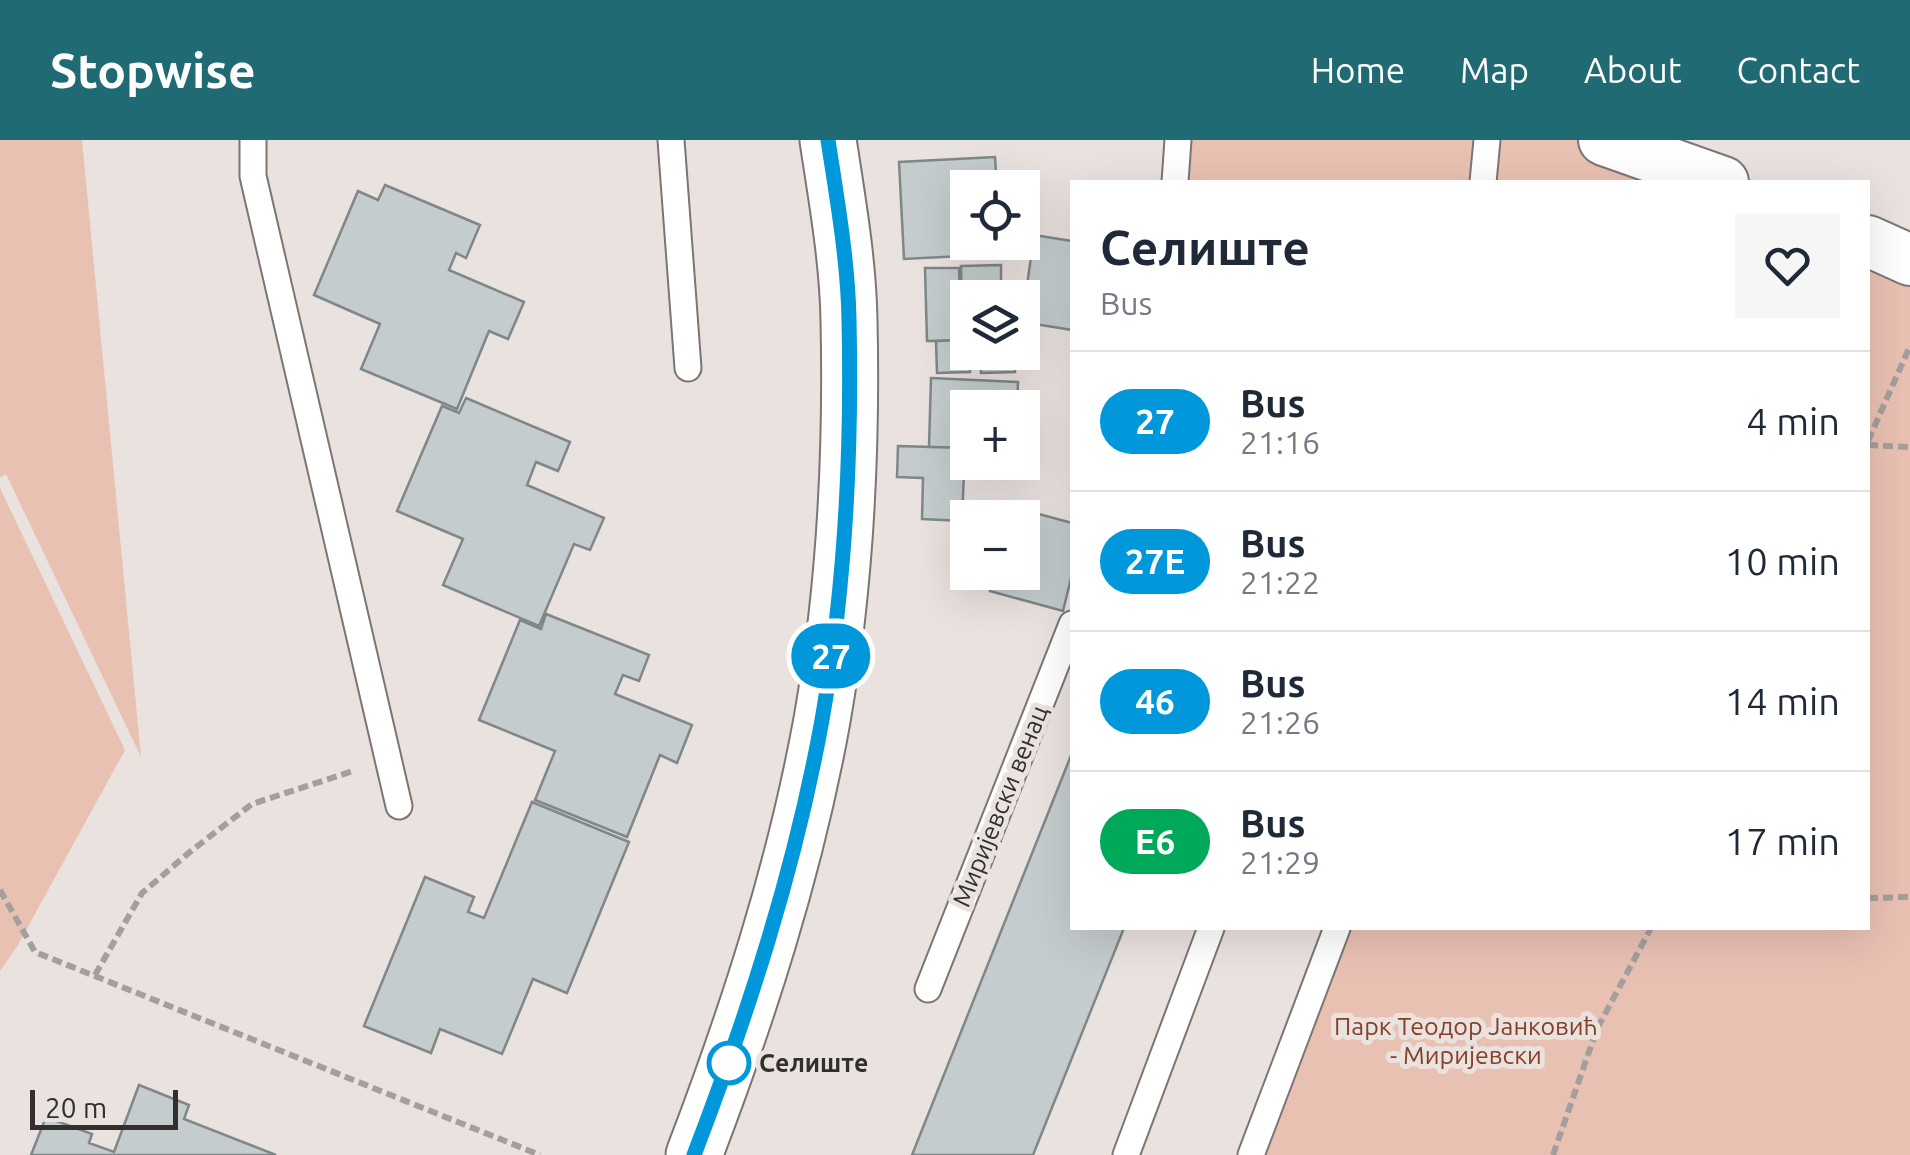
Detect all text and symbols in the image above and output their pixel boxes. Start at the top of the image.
text: Stopwise [50,43,256,97]
text: Home [1311,50,1405,90]
text: Map [1460,50,1529,90]
text: About [1584,50,1681,90]
text: Contact [1736,50,1860,90]
map controls [950,170,1040,590]
button: locate [950,170,1040,260]
button: heart [1735,213,1840,318]
text: Селиште [1100,220,1310,274]
button: layers [950,280,1040,370]
text: Bus [1100,285,1152,321]
text: Bus [1240,382,1305,424]
button: + [950,390,1040,480]
text: 4 min [1746,400,1840,442]
text: 27 [1135,401,1175,441]
text: 21:16 [1240,424,1320,460]
button: − [950,500,1040,590]
text: Bus [1240,522,1305,564]
text: 10 min [1725,540,1840,582]
text: 27E [1125,541,1185,581]
text: 21:22 [1240,564,1320,600]
line badge: 27 [786,624,876,688]
text: 27 [811,636,851,676]
text: Bus [1240,662,1305,704]
text: 14 min [1725,680,1840,722]
text: 46 [1135,681,1175,721]
street label: Миријевски венац [947,701,1053,911]
text: 21:26 [1240,704,1320,740]
text: Bus [1240,802,1305,844]
text: 17 min [1725,820,1840,862]
text: E6 [1135,821,1175,861]
text: 21:29 [1240,844,1320,880]
park label: Парк Теодор Јанковић - Миријевски [1334,1012,1598,1069]
marker: Селиште [708,1042,750,1084]
place label: Селиште [759,1049,868,1077]
scale bar [30,1085,178,1130]
text: 20 m [45,1092,107,1123]

